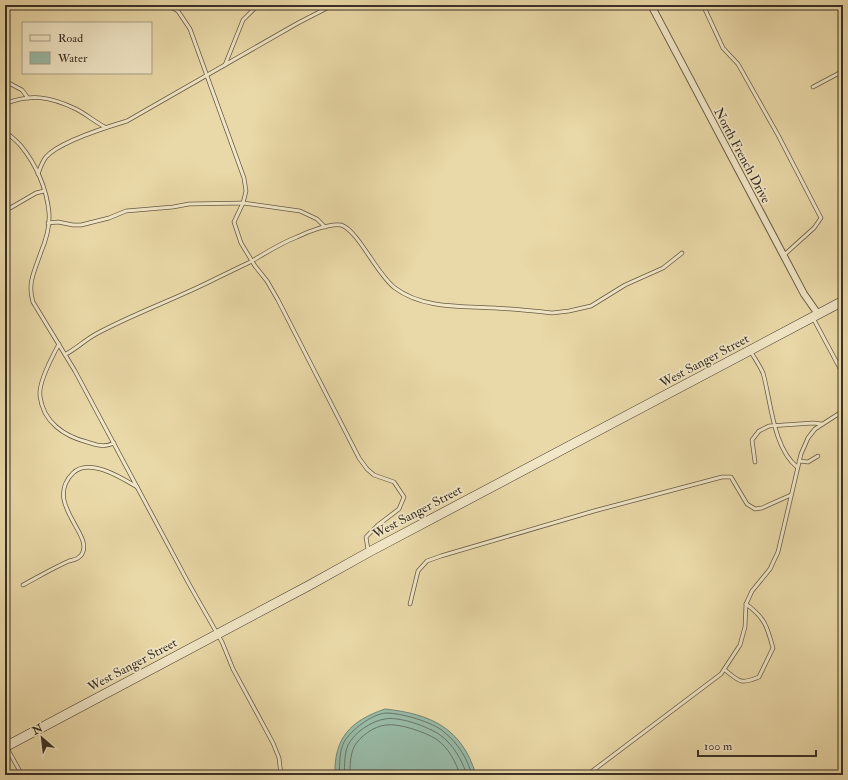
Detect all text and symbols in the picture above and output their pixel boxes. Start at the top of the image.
legend [22,22,152,74]
text: Road [58,31,83,46]
text: Water [57,51,88,66]
street label: North French Drive [710,105,774,206]
street label: West Sanger Street [656,331,752,392]
street label: West Sanger Street [369,482,465,543]
street label: West Sanger Street [84,635,180,696]
north arrow [22,718,62,758]
text: N [29,721,46,738]
scale bar [698,732,816,758]
text: 100 m [704,739,733,754]

